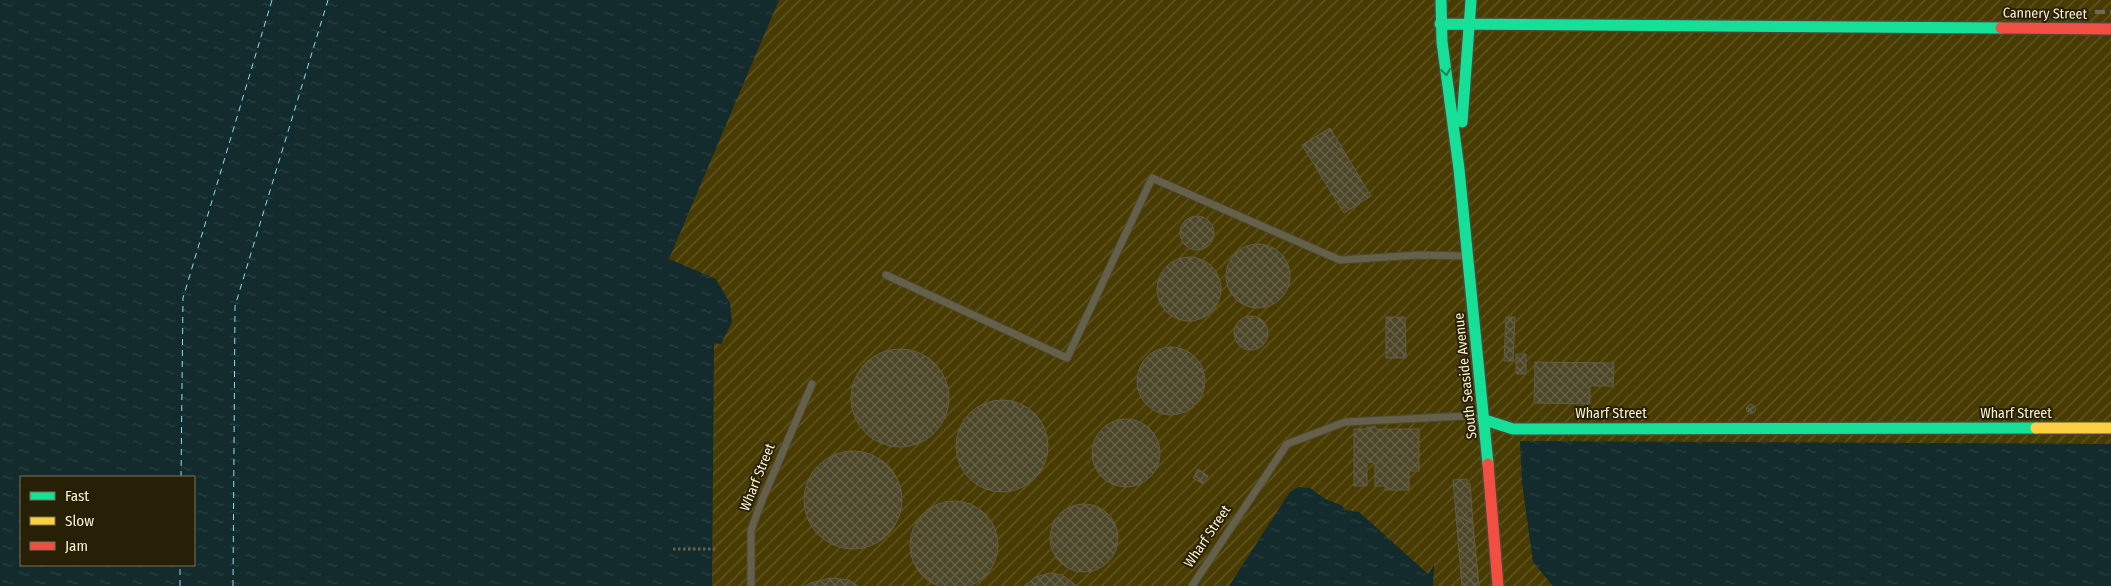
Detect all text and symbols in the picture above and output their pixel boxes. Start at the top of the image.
street label: Cannery Street [2003,4,2088,23]
one-way arrow [1440,68,1451,76]
street label: South Seaside Avenue [1450,312,1481,440]
street label: Wharf Street [1575,405,1647,422]
street label: Wharf Street [1980,405,2052,422]
street label: Wharf Street [736,440,779,514]
legend [20,476,195,566]
text: Fast [65,487,89,505]
street label: Wharf Street [1180,501,1235,571]
text: Slow [65,512,94,530]
text: Jam [65,537,88,555]

